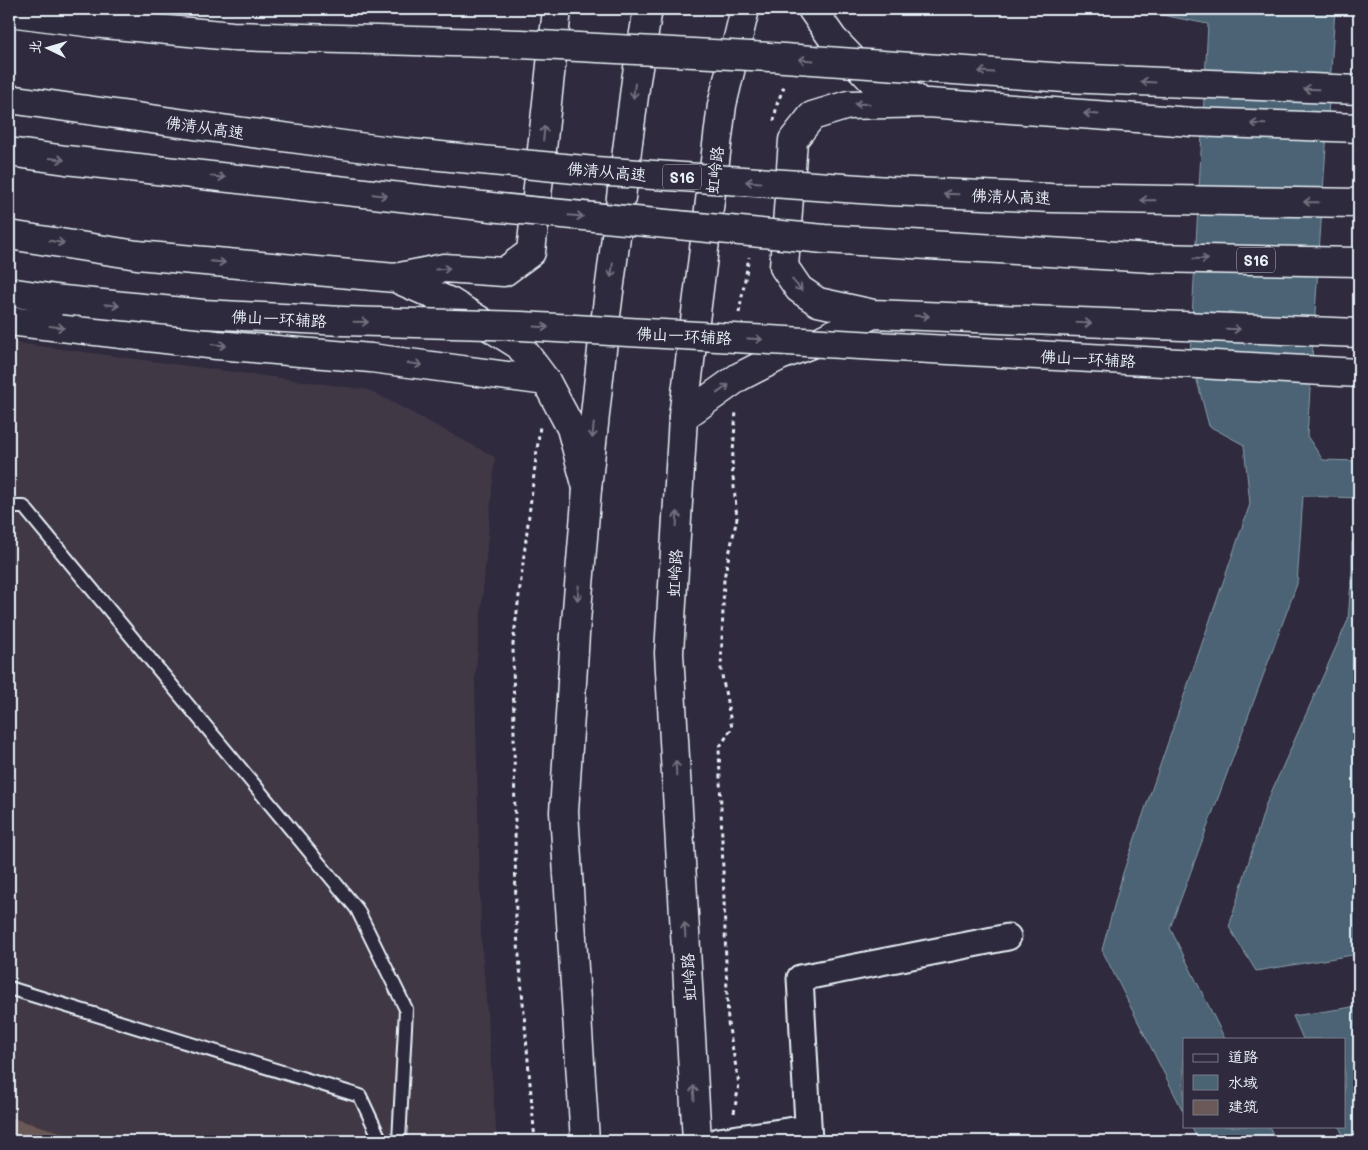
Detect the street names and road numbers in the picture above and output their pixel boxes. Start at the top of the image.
street label: 佛清从高速 [164,111,246,143]
street label: 虹岭路 [701,145,727,195]
street label: 佛清从高速 [566,157,648,185]
road number: S16 [663,164,701,190]
street label: 佛清从高速 [971,184,1051,208]
road number: S16 [1237,248,1275,272]
street label: 佛山一环辅路 [231,305,327,331]
street label: 佛山一环辅路 [636,322,732,348]
street label: 佛山一环辅路 [1040,345,1136,371]
street label: 虹岭路 [662,548,686,598]
street label: 虹岭路 [676,952,700,1002]

